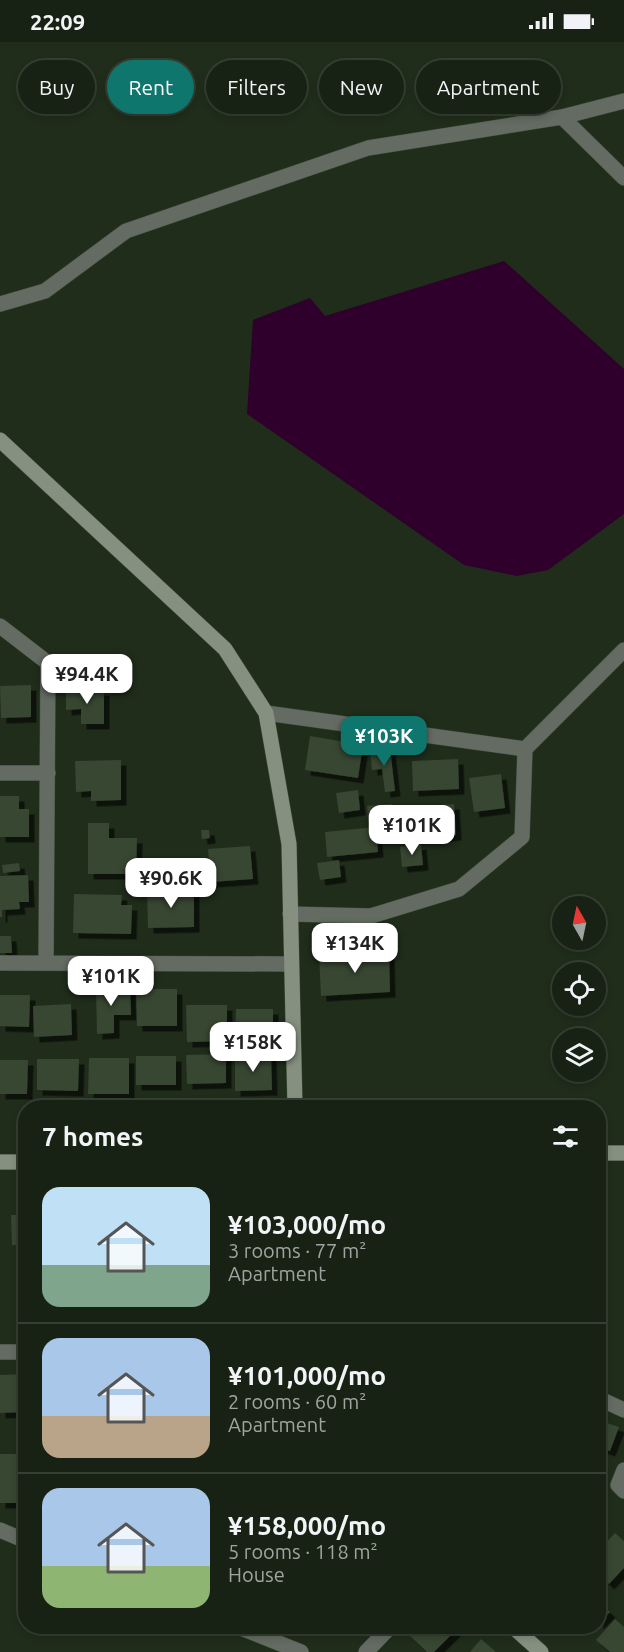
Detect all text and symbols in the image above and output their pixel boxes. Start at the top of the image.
text: 22:09 [30,9,85,34]
chip: Buy [18,60,95,114]
chip: Rent [107,60,194,114]
chip: Filters [206,60,307,114]
chip: New [319,60,404,114]
chip: Apartment [416,60,561,114]
pin: ¥94.4K [38,654,136,705]
text: ¥94.4K [55,662,119,685]
pin: ¥103K [342,716,426,767]
text: ¥103K [355,724,413,747]
pin: ¥101K [370,805,454,856]
text: ¥101K [383,813,441,836]
pin: ¥90.6K [122,858,220,909]
text: ¥90.6K [139,866,203,889]
north arrow [552,896,606,950]
map controls [552,896,606,1082]
pin: ¥134K [313,923,397,974]
text: ¥134K [326,931,384,954]
pin: ¥101K [69,956,153,1007]
button: locate [552,962,606,1016]
text: ¥101K [82,964,140,987]
pin: ¥158K [211,1022,295,1073]
button: layers [552,1028,606,1082]
text: ¥158K [224,1030,282,1053]
icon: filters [549,1120,582,1153]
text: 7 homes [42,1122,143,1151]
text: ¥103,000/mo [228,1210,386,1239]
icon: home [90,1211,162,1283]
text: 3 rooms · 77 m² [228,1239,366,1262]
text: Apartment [228,1262,326,1285]
text: ¥101,000/mo [228,1361,386,1390]
icon: home [90,1362,162,1434]
text: 2 rooms · 60 m² [228,1390,366,1413]
text: Apartment [228,1413,326,1436]
text: ¥158,000/mo [228,1511,386,1540]
icon: home [90,1512,162,1584]
text: 5 rooms · 118 m² [228,1540,378,1563]
text: House [228,1563,285,1586]

